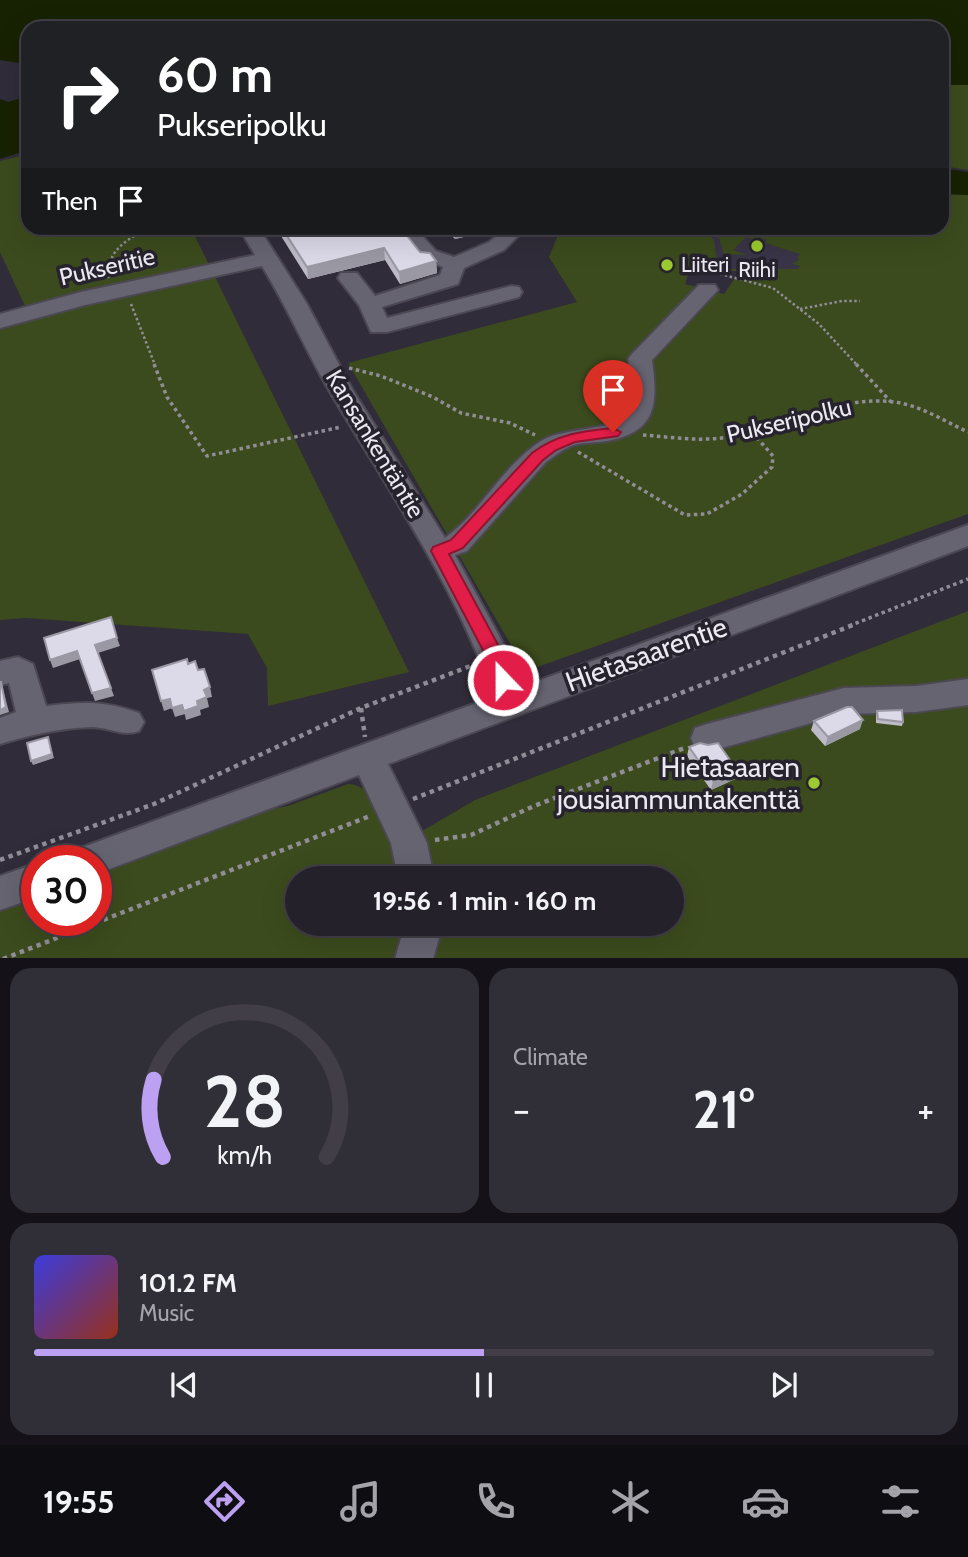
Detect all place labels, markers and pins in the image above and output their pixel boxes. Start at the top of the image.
marker: Riihi [749,238,765,254]
place label: Liiteri [681,252,729,277]
marker: Liiteri [659,257,675,273]
place label: Riihi [738,257,776,282]
pin [583,360,643,432]
place label: Hietasaaren jousiammuntakenttä [556,750,801,816]
marker: Hietasaaren jousiammuntakenttä [806,775,822,791]

